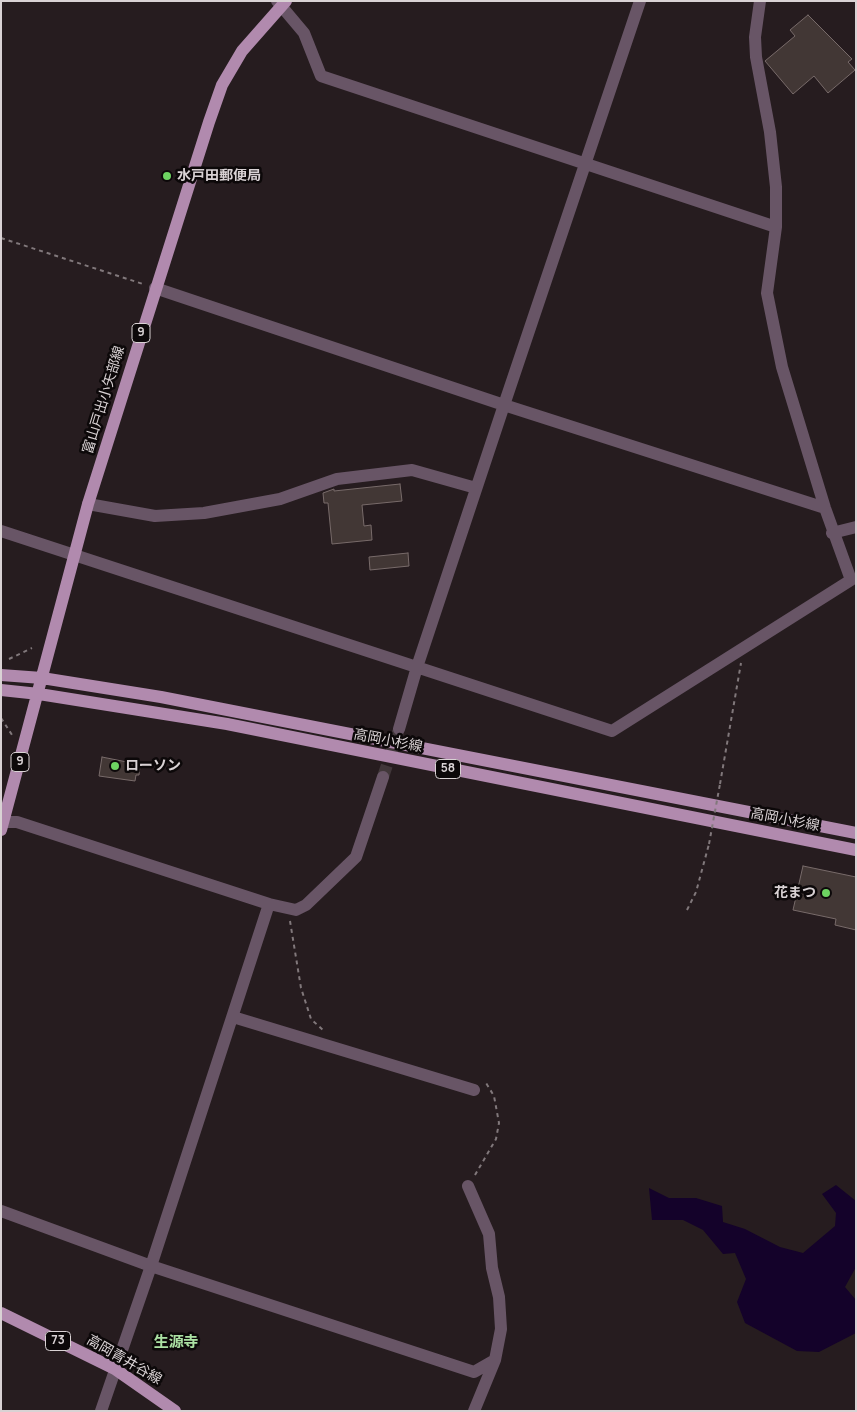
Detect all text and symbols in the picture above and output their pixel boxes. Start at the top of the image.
place label: 水戸田郵便局 [177,168,261,184]
marker: 水戸田郵便局 [161,170,173,182]
road number: 9 [132,323,150,342]
street label: 富山戸出小矢部線 [80,344,128,456]
street label: 高岡小杉線 [352,726,424,756]
road number: 9 [11,752,29,772]
place label: ローソン [125,758,181,774]
marker: ローソン [109,760,121,772]
road number: 58 [436,760,460,779]
street label: 高岡小杉線 [749,805,821,835]
place label: 花まつ [774,885,816,901]
marker: 花まつ [820,887,832,899]
road number: 73 [46,1332,70,1350]
street label: 高岡青井谷線 [83,1332,165,1388]
district label: 生源寺 [154,1334,198,1352]

